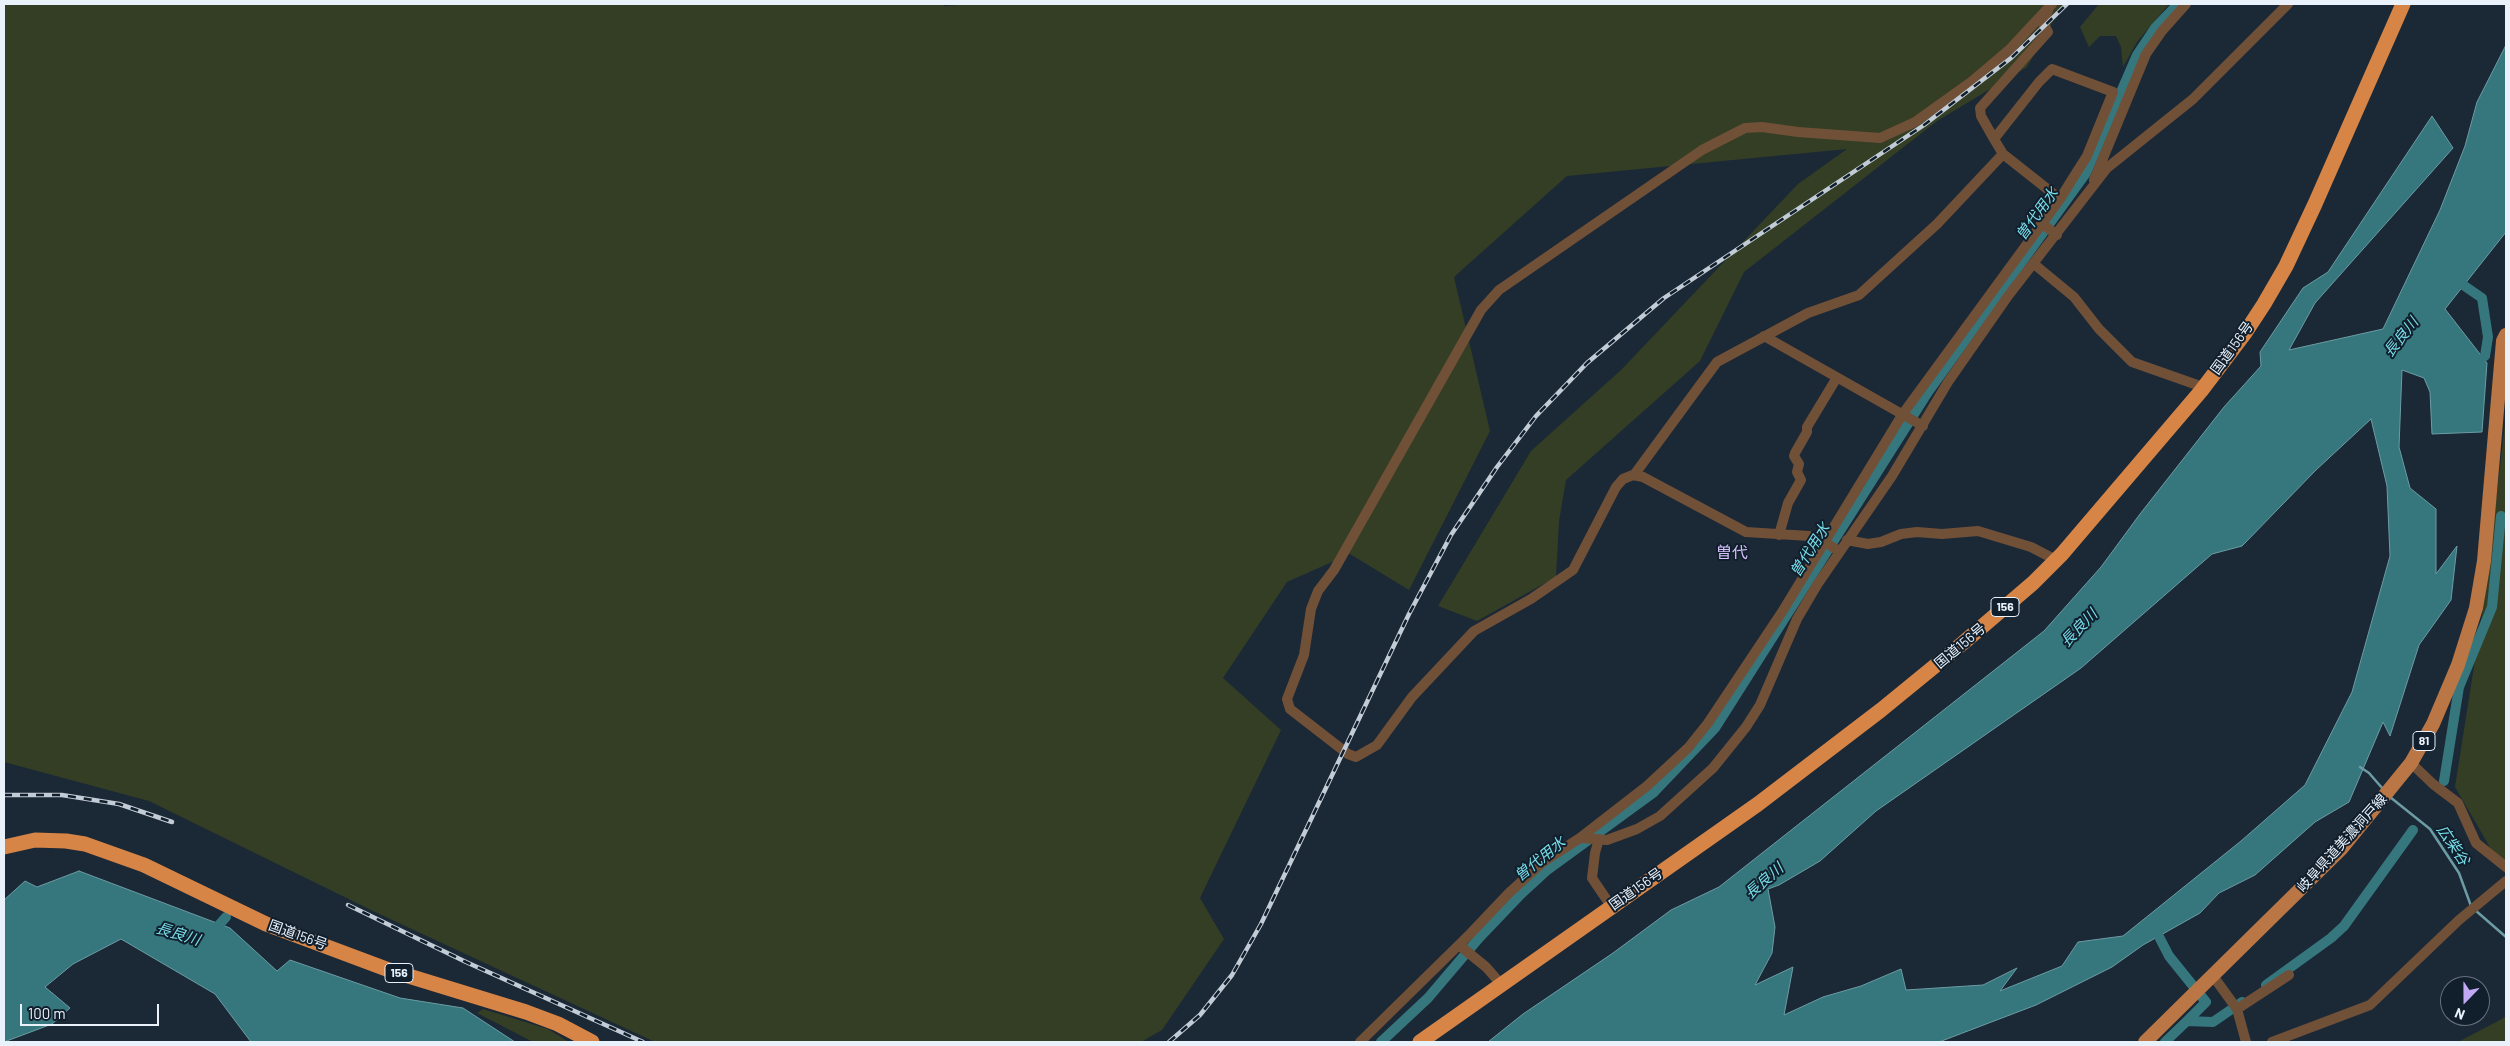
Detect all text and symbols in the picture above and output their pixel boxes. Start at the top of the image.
water label: 曽代用水 [2012,184,2062,244]
water label: 長良川 [2380,314,2422,360]
street label: 国道156号 [2207,318,2257,378]
water label: 曽代用水 [1786,520,1834,580]
district label: 曽代 [1716,543,1748,563]
road number: 156 [1991,598,2019,616]
water label: 長良川 [2057,606,2101,650]
street label: 国道156号 [1931,620,1989,672]
road number: 81 [2413,731,2435,750]
street label: 岐阜県道美濃洞戸線 [2294,791,2390,895]
water label: 広柴谷 [2433,821,2473,869]
water label: 曽代用水 [1511,833,1569,885]
water label: 長良川 [1741,859,1787,903]
street label: 国道156号 [1606,865,1666,913]
street label: 国道156号 [266,917,330,953]
water label: 長良川 [154,919,202,949]
road number: 156 [385,964,413,982]
north arrow [2440,976,2490,1026]
scale bar [22,994,161,1026]
text: 100 m [28,1004,66,1022]
text: N [2452,1005,2467,1024]

